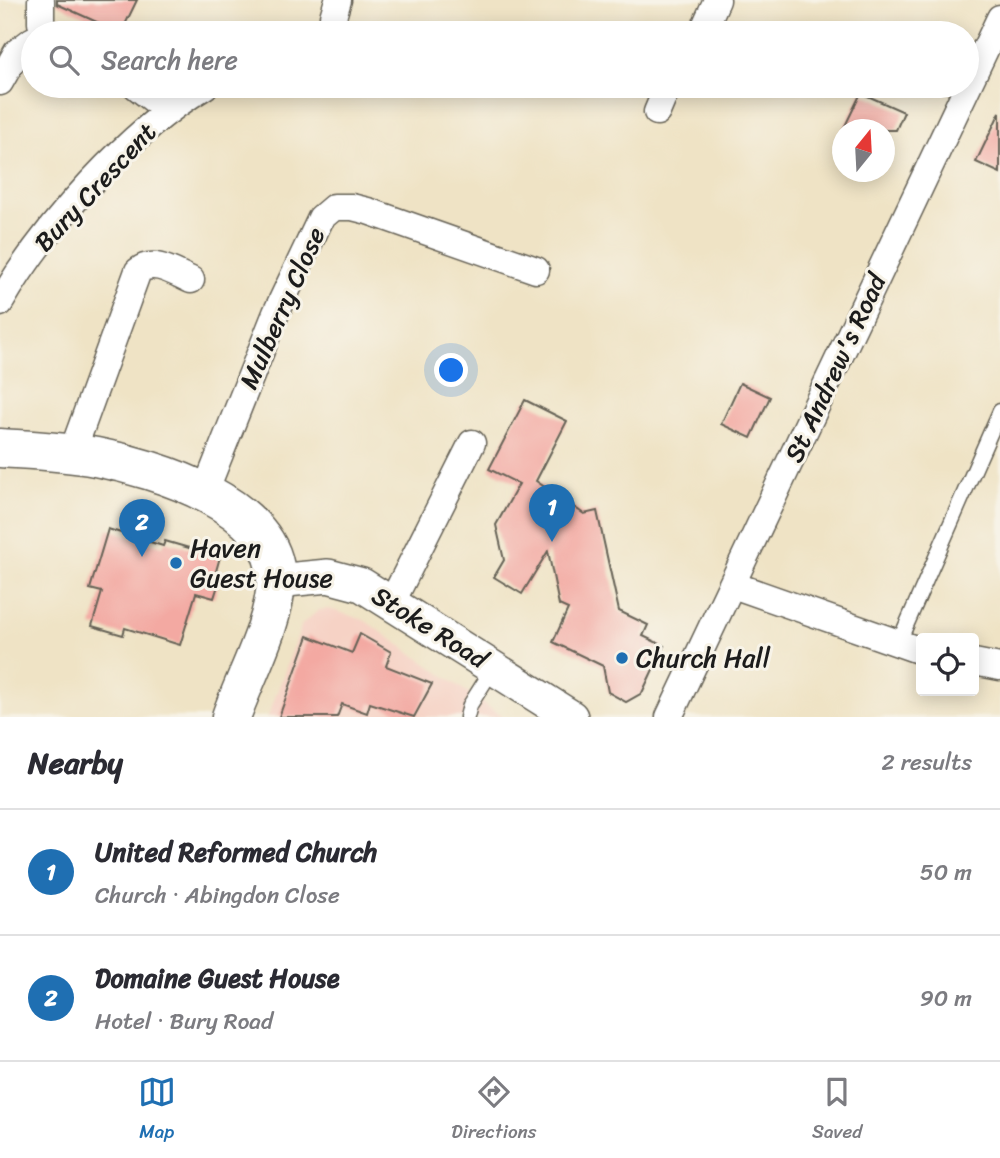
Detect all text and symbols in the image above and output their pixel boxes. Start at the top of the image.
search box [21,21,979,98]
text: Search here [101,37,238,83]
icon: search [45,41,83,79]
street label: Bury Crescent [22,111,168,263]
north arrow [832,119,895,182]
street label: Mulberry Close [226,219,338,397]
street label: St Andrew's Road [771,264,900,470]
your location [434,353,468,387]
pin: 1 [529,484,575,542]
pin: 2 [119,499,165,557]
place label: Haven Guest House [190,525,333,601]
marker: Haven Guest House [168,555,184,571]
street label: Stoke Road [363,573,499,682]
map controls [916,633,979,696]
button: locate [916,633,979,696]
place label: Church Hall [636,635,771,681]
marker: Church Hall [614,650,630,666]
text: Nearby [28,736,123,790]
text: 2 results [881,742,972,783]
text: United Reformed Church [95,829,377,875]
text: 1 [46,852,56,893]
text: 50 m [920,852,972,893]
text: Church · Abingdon Close [95,875,340,916]
text: Domaine Guest House [95,955,340,1001]
text: 2 [44,978,58,1019]
text: 90 m [920,978,972,1019]
text: Hotel · Bury Road [95,1001,273,1042]
tab: Map [138,1073,176,1148]
tab: Directions [451,1073,537,1148]
tab: Saved [812,1073,862,1148]

